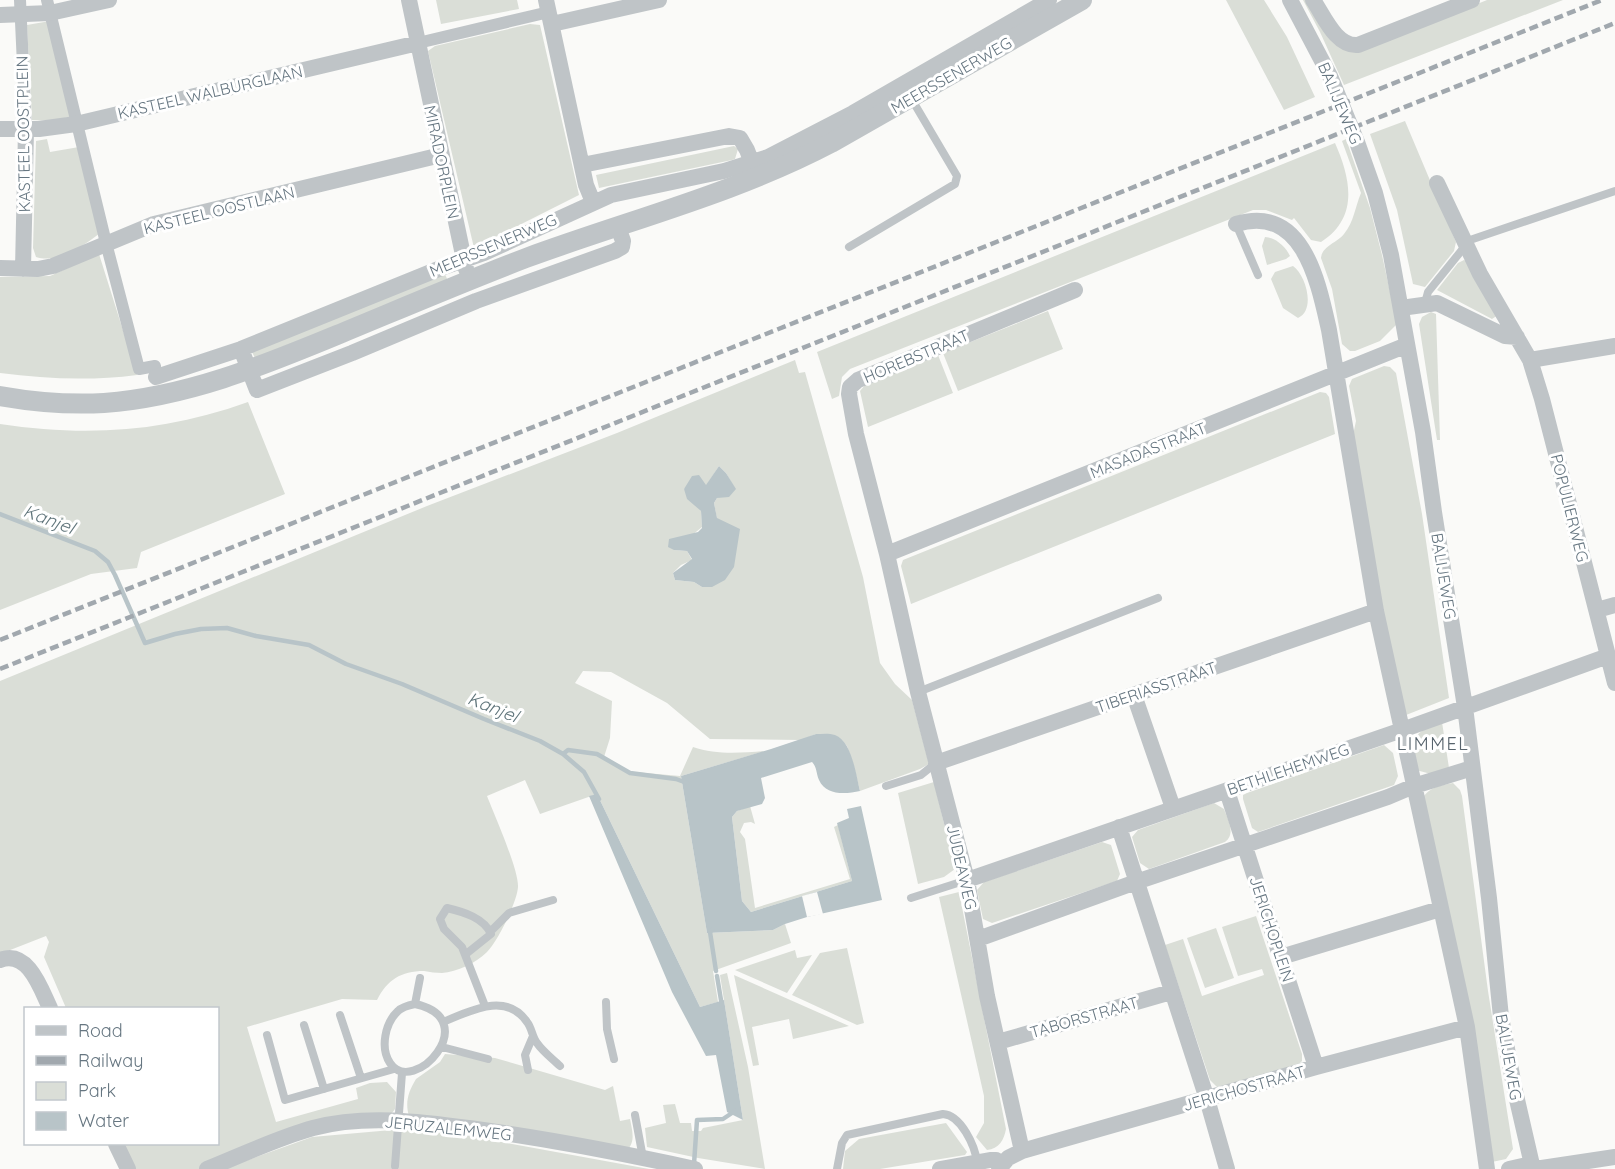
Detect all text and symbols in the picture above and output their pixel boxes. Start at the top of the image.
street label: MEERSSENERWEG [887,32,1015,118]
street label: KASTEEL OOSTPLEIN [12,55,34,213]
street label: BALIJEWEG [1314,59,1366,147]
street label: KASTEEL WALBURGLAAN [116,61,304,123]
street label: MIRADORPLEIN [420,103,464,221]
street label: KASTEEL OOSTLAAN [141,182,297,238]
street label: MEERSSENERWEG [426,209,560,281]
street label: HOREBSTRAAT [860,325,972,387]
street label: MASADASTRAAT [1087,417,1209,482]
street label: POPULIERWEG [1547,452,1593,564]
water label: Kanjel [20,499,79,540]
street label: BALIJEWEG [1427,531,1461,621]
street label: TIBERIASSTRAAT [1093,657,1219,717]
water label: Kanjel [464,686,523,728]
district label: LIMMEL [1397,732,1469,755]
street label: BETHLEHEMWEG [1224,739,1352,799]
street label: JUDEAWEG [942,822,982,912]
street label: JERICHOPLEIN [1245,874,1299,984]
street label: TABORSTRAAT [1028,992,1141,1042]
legend [24,1007,219,1145]
street label: BALIJEWEG [1492,1012,1526,1102]
text: Road [78,1019,123,1042]
text: Railway [78,1049,144,1072]
street label: JERICHOSTRAAT [1181,1061,1308,1115]
text: Park [78,1079,116,1102]
text: Water [78,1109,129,1132]
street label: JERUZALEMWEG [384,1111,512,1145]

